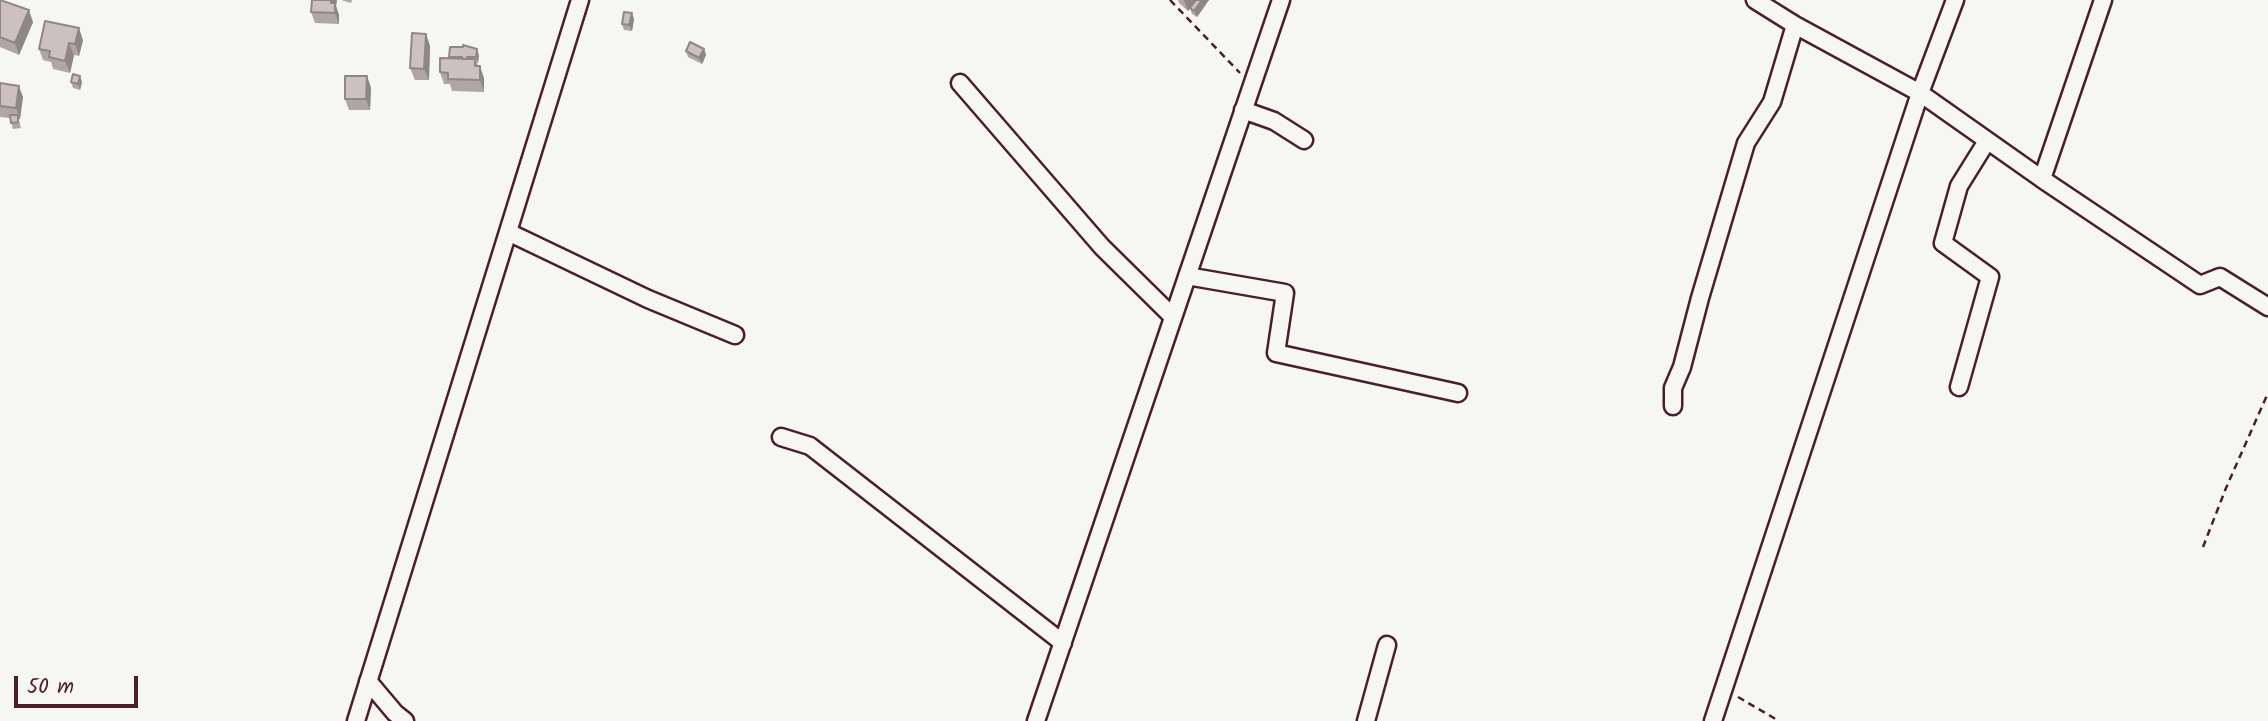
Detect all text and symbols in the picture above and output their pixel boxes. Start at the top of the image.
scale bar [18,662,142,706]
text: 50 m [27,671,74,704]

